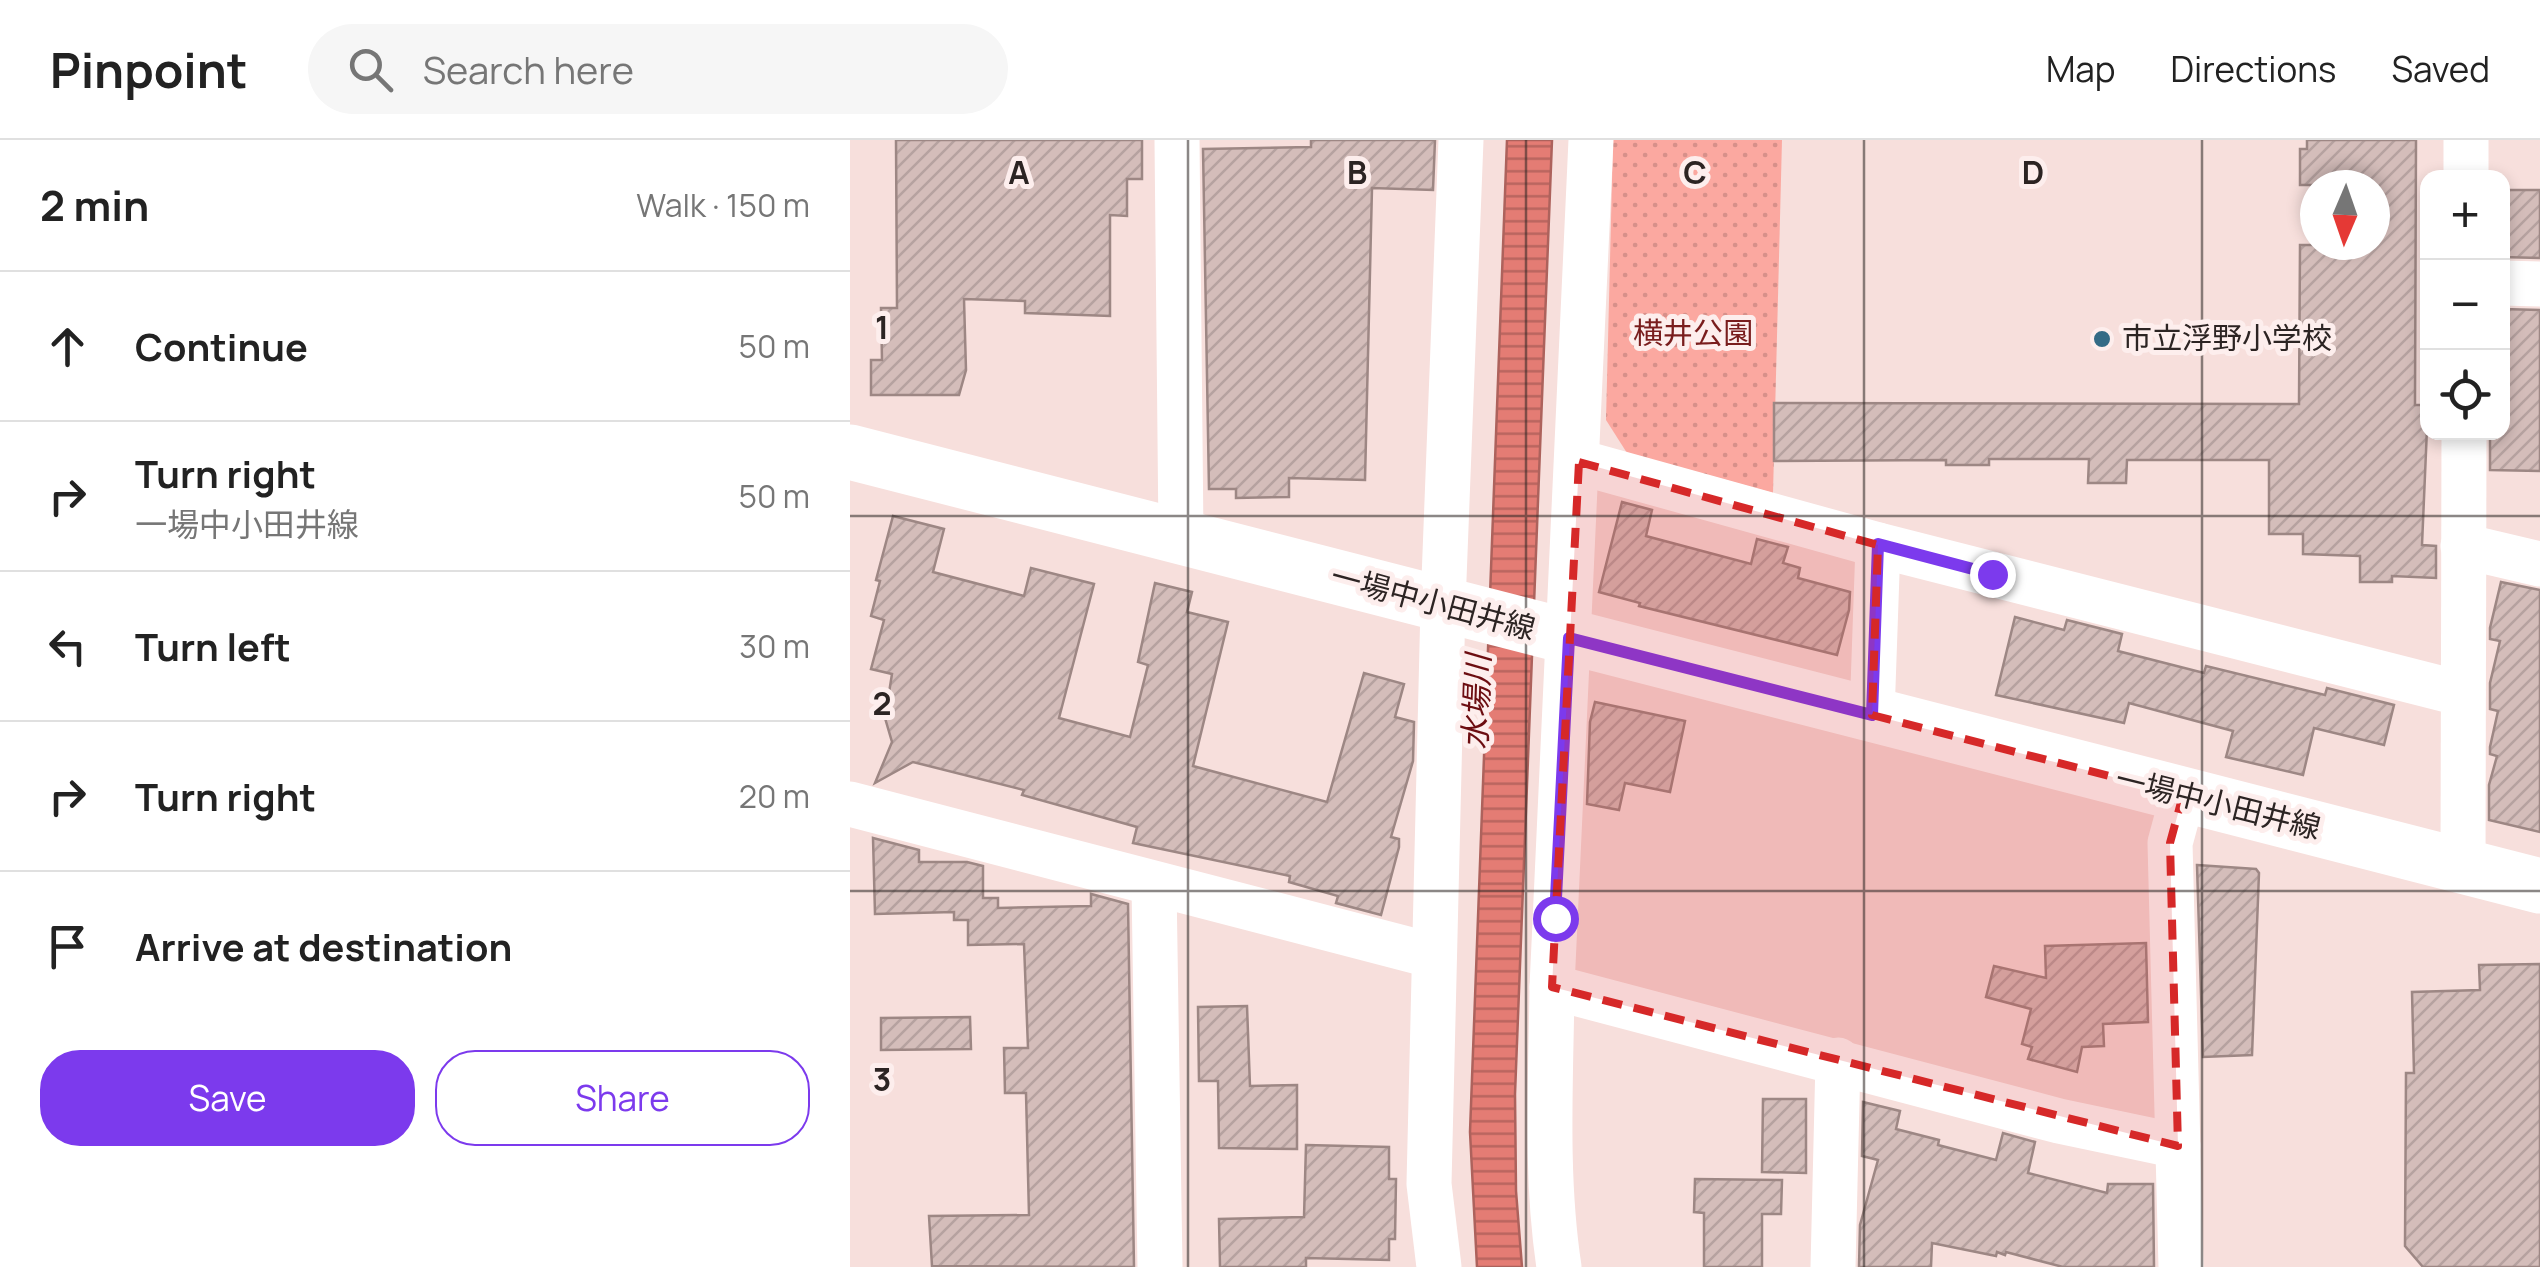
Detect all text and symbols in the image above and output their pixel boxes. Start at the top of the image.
search box [308,24,1008,114]
text: Pinpoint [50,37,248,102]
icon: search [343,42,398,97]
text: Search here [423,43,634,95]
text: Map [2046,45,2116,93]
text: Directions [2171,45,2336,93]
text: Saved [2391,45,2490,93]
text: A [1008,150,1030,194]
text: B [1347,150,1367,194]
text: C [1683,150,1707,194]
text: D [2022,150,2044,194]
north arrow [2300,170,2390,260]
map controls [2420,170,2510,440]
button: + [2420,170,2510,260]
text: 2 min [40,176,149,234]
text: Walk · 150 m [636,183,810,227]
button: − [2420,260,2510,350]
text: 1 [875,305,889,349]
park label: 横井公園 [1633,312,1753,353]
place label: 市立浮野小学校 [2122,317,2332,358]
icon: ahead [40,319,95,374]
text: Continue [135,320,308,372]
text: 50 m [738,324,810,368]
marker: 市立浮野小学校 [2091,328,2113,350]
button: locate [2420,350,2510,440]
text: Turn right [135,447,316,499]
icon: right [40,469,95,524]
text: 50 m [738,474,810,518]
text: 一場中小田井線 [135,502,359,546]
route end [1970,552,2016,598]
street label: 一場中小田井線 [1327,555,1540,649]
icon: left [40,619,95,674]
text: Turn left [135,620,291,672]
text: 30 m [739,624,810,668]
water label: 水場川 [1452,650,1500,751]
text: 2 [872,681,892,725]
street label: 一場中小田井線 [2112,757,2325,848]
icon: right [40,769,95,824]
text: Turn right [135,770,316,822]
text: 20 m [739,774,810,818]
route start [1533,896,1579,942]
icon: arrive [40,919,95,974]
text: Arrive at destination [135,920,512,972]
button: Save [40,1050,415,1146]
button: Share [435,1050,810,1146]
text: 3 [873,1057,891,1101]

